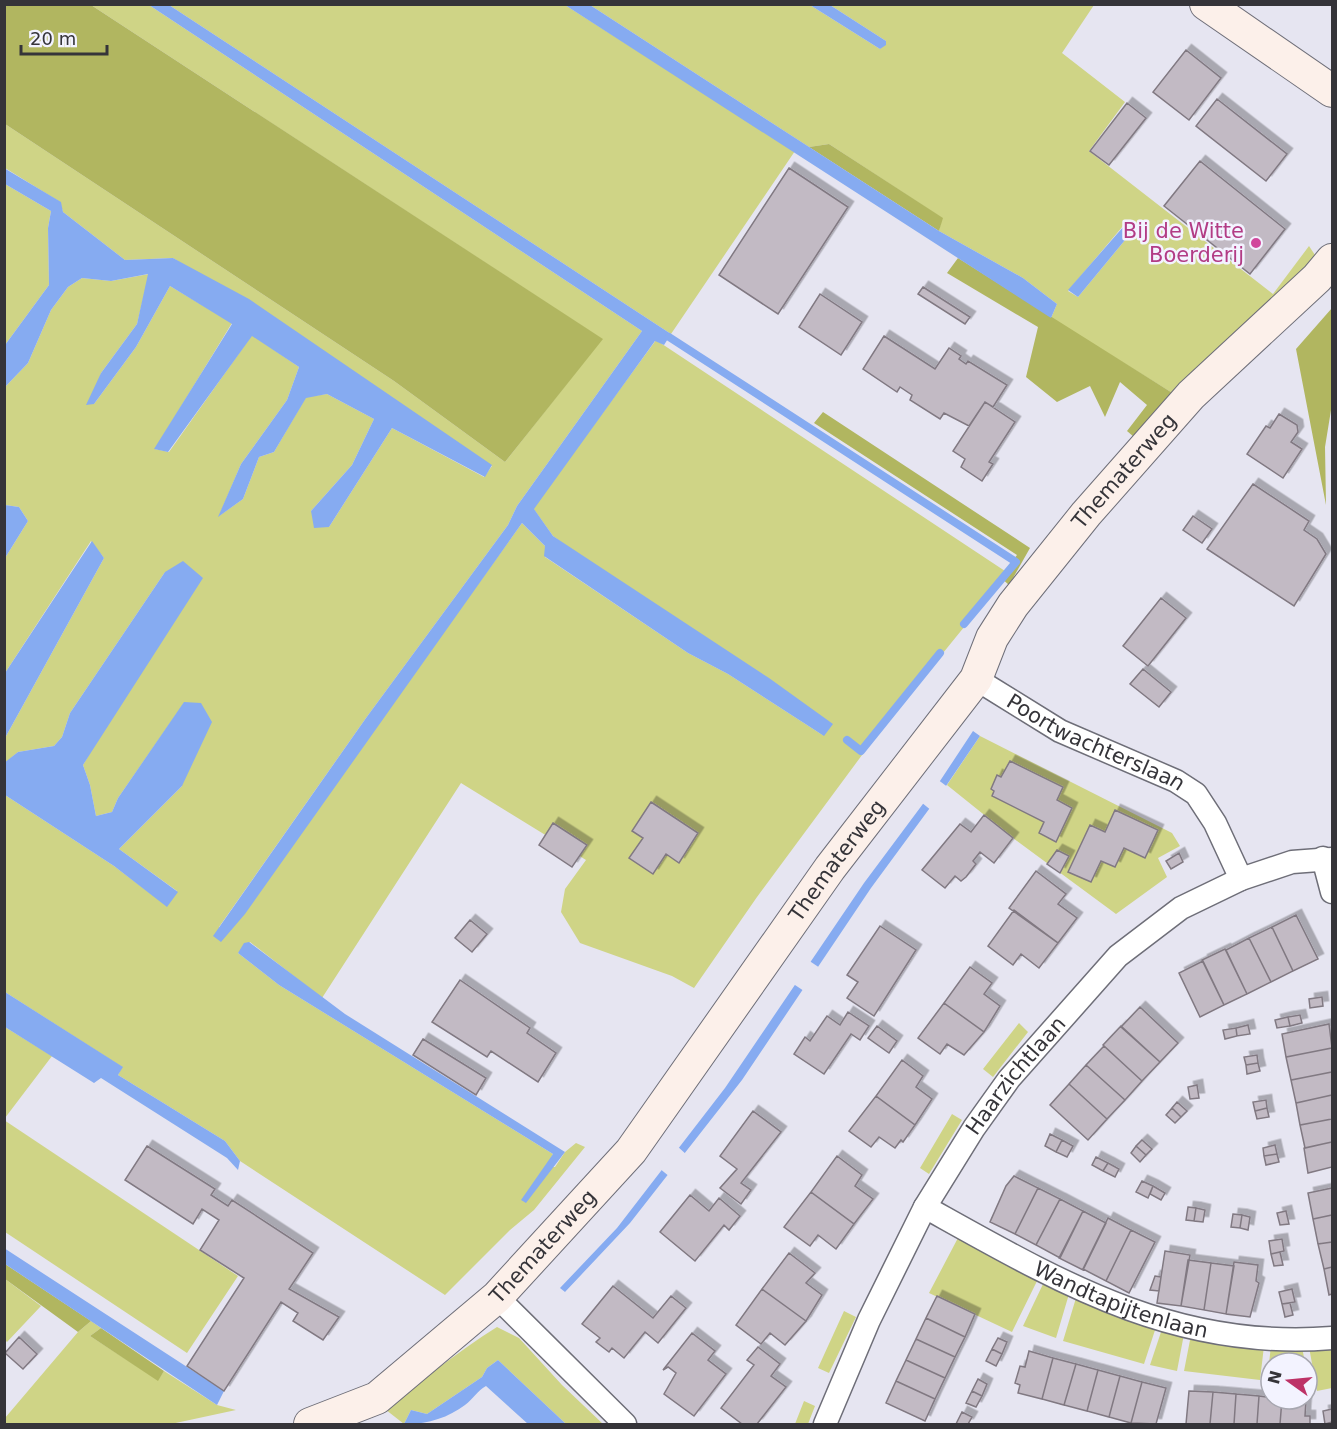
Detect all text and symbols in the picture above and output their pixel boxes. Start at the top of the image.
scale bar [21,18,106,56]
text: 20 m [30,28,76,49]
place label: Bij de Witte Boerderij [1123,219,1244,267]
marker: Bij de Witte Boerderij [1249,236,1263,250]
street label: Thematerweg [1066,408,1181,534]
street label: Poortwachterslaan [1002,689,1190,796]
street label: Thematerweg [784,795,890,927]
street label: Haarzichtlaan [961,1012,1071,1139]
street label: Thematerweg [484,1185,601,1309]
street label: Wandtapijtenlaan [1030,1257,1210,1343]
north arrow [1259,1351,1319,1411]
text: N [1264,1368,1286,1386]

